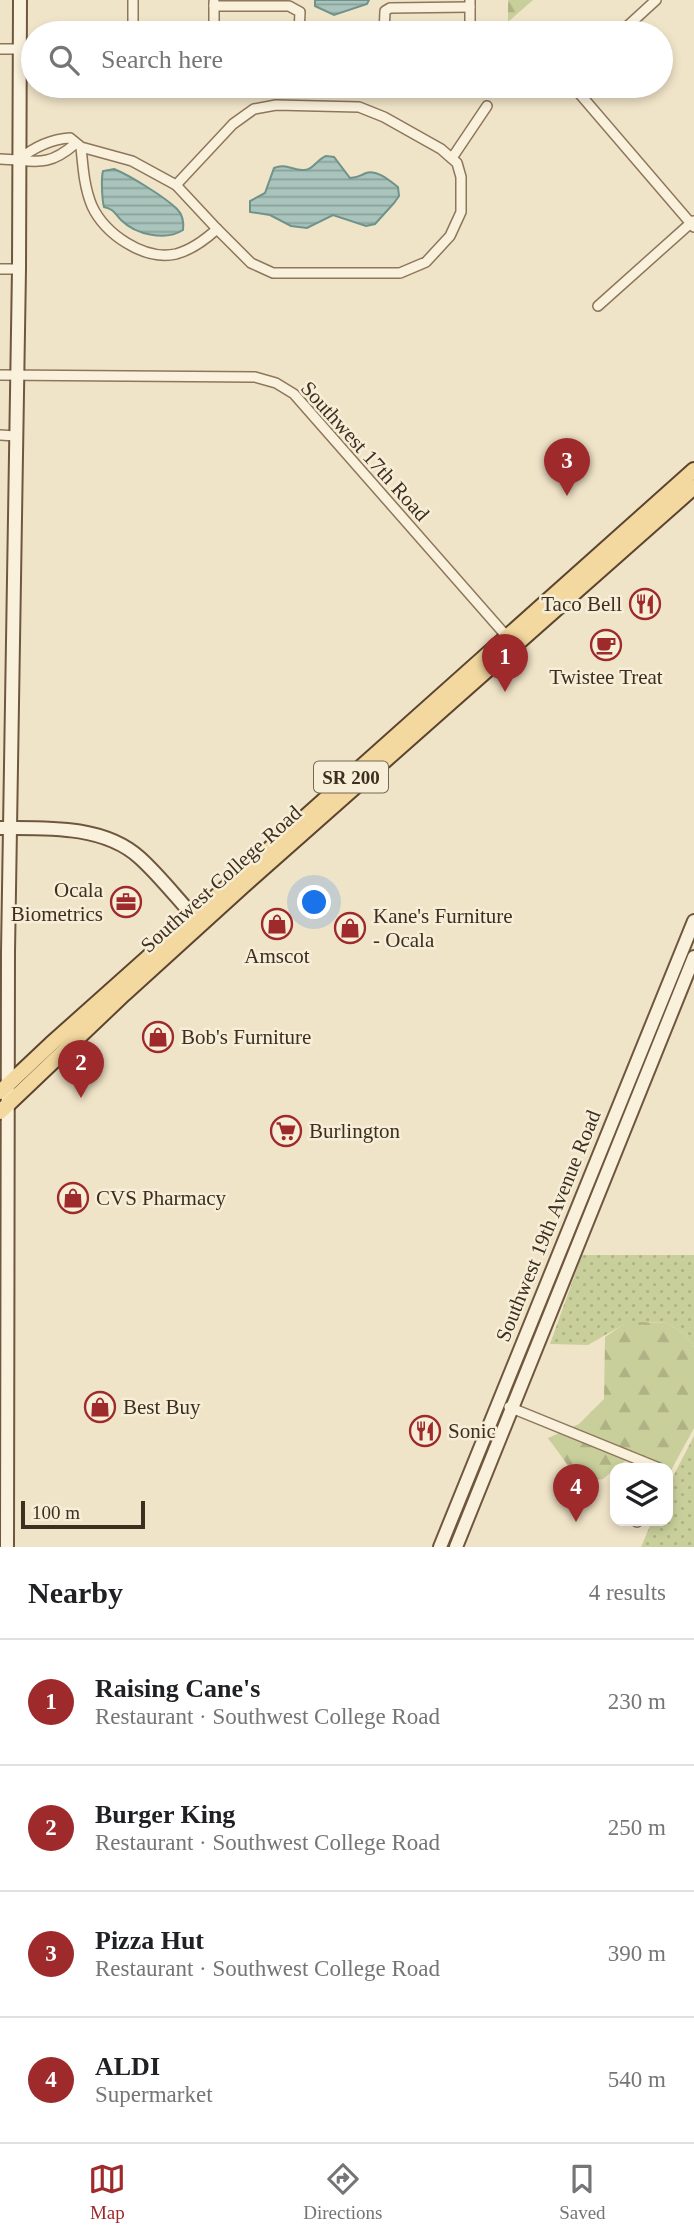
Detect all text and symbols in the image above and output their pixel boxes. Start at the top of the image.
search box [21,21,673,98]
icon: search [45,41,83,79]
text: Search here [101,45,223,74]
street label: Southwest 17th Road [296,376,434,526]
pin: 3 [544,438,590,496]
restaurant icon: Taco Bell [628,587,662,621]
place label: Taco Bell [541,592,622,616]
cafe icon: Twistee Treat [589,628,623,662]
pin: 1 [482,634,528,692]
place label: Twistee Treat [549,665,663,689]
road number: SR 200 [314,762,388,792]
street label: Southwest College Road [136,800,307,957]
place label: Ocala Biometrics [11,878,104,926]
office icon: Ocala Biometrics [109,885,143,919]
your location [297,885,331,919]
place label: Kane's Furniture - Ocala [373,904,513,952]
shop icon: Amscot [260,907,294,941]
shop icon: Kane's Furniture - Ocala [333,911,367,945]
place label: Amscot [244,944,310,968]
shop icon: Bob's Furniture [141,1020,175,1054]
place label: Bob's Furniture [181,1025,311,1049]
pin: 2 [58,1040,104,1098]
street label: Southwest 19th Avenue Road [491,1106,606,1345]
supermarket icon: Burlington [269,1114,303,1148]
place label: Burlington [309,1119,401,1143]
shop icon: CVS Pharmacy [56,1181,90,1215]
place label: CVS Pharmacy [96,1186,227,1210]
shop icon: Best Buy [83,1390,117,1424]
place label: Best Buy [123,1395,201,1419]
restaurant icon: Sonic [408,1414,442,1448]
place label: Sonic [448,1419,496,1443]
map controls [610,1463,673,1526]
button: layers [610,1463,673,1526]
pin: 4 [553,1464,599,1522]
scale bar [21,1498,145,1530]
text: 100 m [32,1502,80,1523]
text: Nearby [28,1576,123,1609]
text: 4 results [589,1580,666,1605]
text: Raising Cane's [95,1674,260,1703]
text: 1 [45,1689,57,1714]
text: 230 m [608,1689,666,1714]
text: Restaurant · Southwest College Road [95,1704,440,1729]
text: Burger King [95,1800,235,1829]
text: 2 [45,1815,57,1840]
text: 250 m [608,1815,666,1840]
text: Restaurant · Southwest College Road [95,1830,440,1855]
text: Pizza Hut [95,1926,204,1955]
text: 3 [45,1941,57,1966]
text: 390 m [608,1941,666,1966]
text: Restaurant · Southwest College Road [95,1956,440,1981]
text: ALDI [95,2052,160,2081]
text: 4 [45,2067,57,2092]
text: 540 m [608,2067,666,2092]
text: Supermarket [95,2082,213,2107]
tab: Map [88,2160,126,2224]
tab: Directions [303,2160,382,2224]
tab: Saved [559,2160,606,2224]

